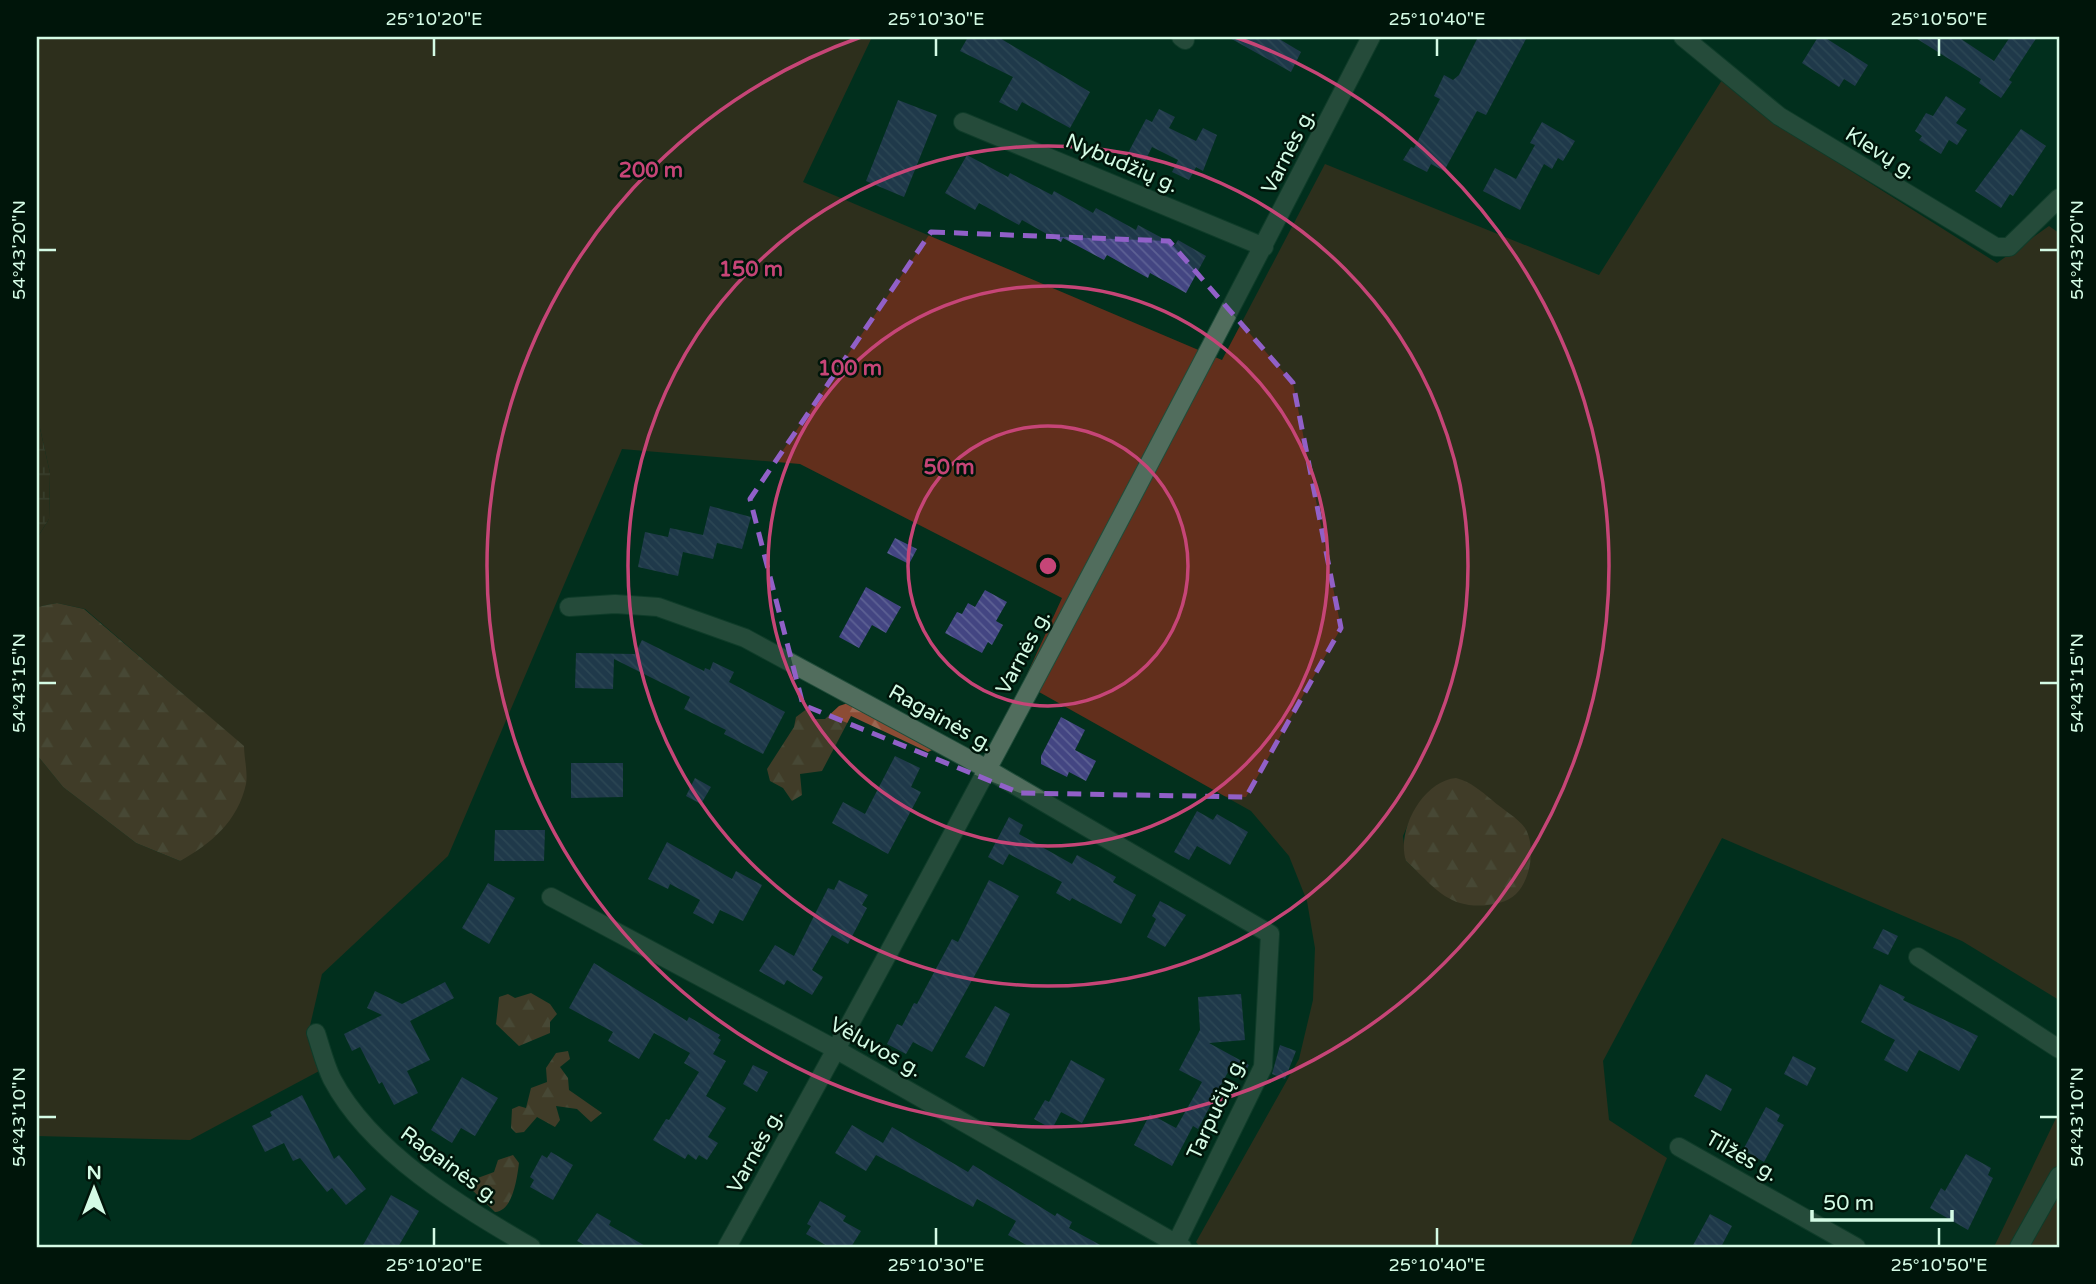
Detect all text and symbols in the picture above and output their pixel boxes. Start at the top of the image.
text: 25°10'20"E [385,8,483,30]
text: 25°10'30"E [887,8,985,30]
text: 25°10'40"E [1388,8,1486,30]
text: 25°10'50"E [1890,8,1988,30]
street label: Varnės g. [1256,104,1321,198]
street label: Klevų g. [1841,122,1921,185]
street label: Nybudžių g. [1062,129,1182,198]
text: 200 m [619,158,683,183]
text: 54°43'20"N [8,200,30,300]
text: 54°43'20"N [2066,200,2088,300]
text: 150 m [719,257,783,282]
text: 100 m [818,356,882,381]
text: 50 m [923,455,975,480]
centre of rings [1036,554,1060,578]
street label: Varnės g. [991,606,1056,699]
text: 54°43'15"N [8,633,30,733]
text: 54°43'15"N [2066,633,2088,733]
street label: Ragainės g. [884,679,998,757]
street label: Vėluvos g. [825,1012,926,1083]
street label: Tarpučių g. [1182,1053,1251,1164]
text: 54°43'10"N [8,1067,30,1167]
text: 54°43'10"N [2066,1067,2088,1167]
street label: Varnės g. [722,1105,789,1198]
street label: Ragainės g. [395,1121,504,1210]
street label: Tilžės g. [1701,1126,1782,1187]
north arrow [60,1154,130,1224]
text: N [86,1162,102,1184]
scale bar [1812,1179,1952,1223]
text: 50 m [1823,1191,1874,1216]
text: 25°10'20"E [385,1254,483,1276]
text: 25°10'30"E [887,1254,985,1276]
text: 25°10'40"E [1388,1254,1486,1276]
text: 25°10'50"E [1890,1254,1988,1276]

